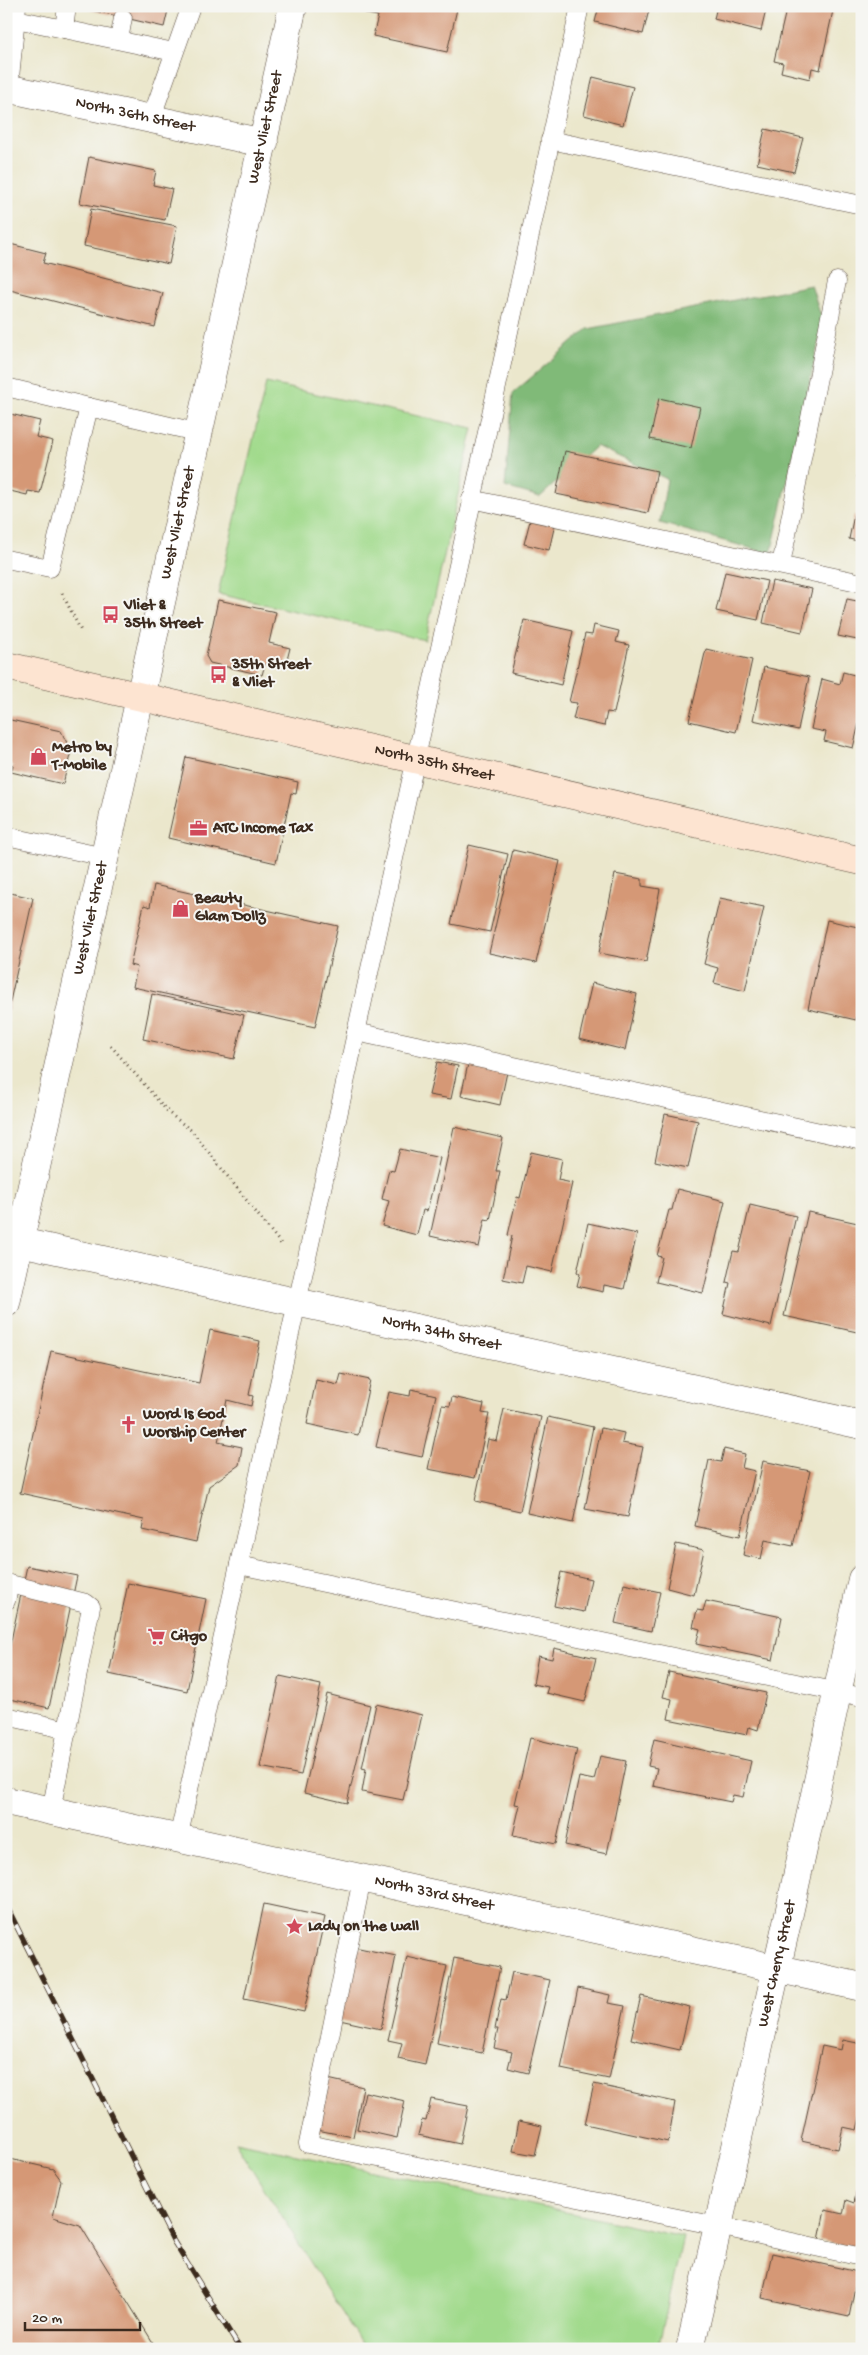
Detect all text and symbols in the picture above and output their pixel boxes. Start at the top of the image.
street label: West Vliet Street [244,68,288,186]
street label: North 36th Street [74,94,198,138]
street label: West Vliet Street [157,463,201,581]
place label: Vliet & 35th Street [123,597,204,634]
bus stop icon: Vliet & 35th Street [100,605,120,625]
place label: 35th Street & Vliet [231,656,312,693]
bus stop icon: 35th Street & Vliet [208,664,228,684]
place label: Metro by T-Mobile [50,739,112,776]
street label: North 35th Street [373,741,497,787]
shop icon: Metro by T-Mobile [28,747,48,767]
office icon: ATC Income Tax [189,819,209,839]
place label: ATC Income Tax [212,820,314,839]
street label: West Vliet Street [69,859,113,977]
place label: Beauty Glam Dollz [194,890,266,927]
shop icon: Beauty Glam Dollz [171,898,191,918]
street label: North 34th Street [380,1311,504,1356]
place label: Word Is God Worship Center [142,1406,248,1443]
church icon: Word Is God Worship Center [119,1414,139,1434]
supermarket icon: Citgo [147,1627,167,1647]
place label: Citgo [170,1628,208,1647]
street label: North 33rd Street [373,1872,497,1916]
street label: West Cherry Street [754,1897,801,2029]
place icon: Lady on the wall [284,1917,304,1937]
place label: Lady on the wall [308,1918,419,1937]
scale bar [25,2300,140,2332]
text: 20 m [32,2310,62,2328]

